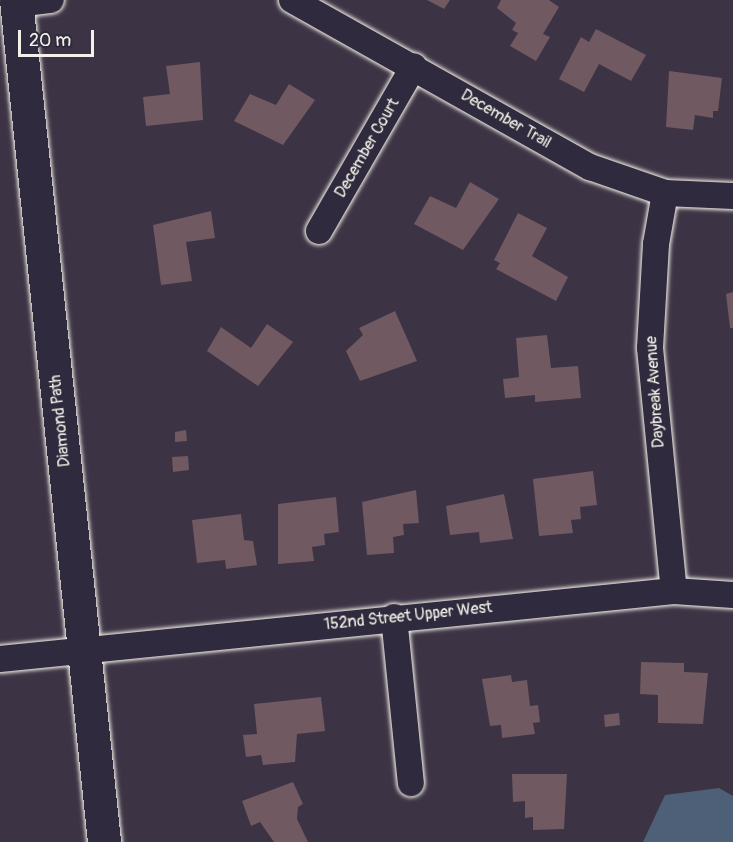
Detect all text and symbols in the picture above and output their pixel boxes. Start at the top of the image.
scale bar [21,18,98,56]
text: 20 m [29,29,71,52]
street label: December Trail [457,85,555,153]
street label: December Court [331,95,403,201]
street label: Daybreak Avenue [642,335,668,449]
street label: Diamond Path [46,374,74,468]
street label: 152nd Street Upper West [323,598,493,634]

